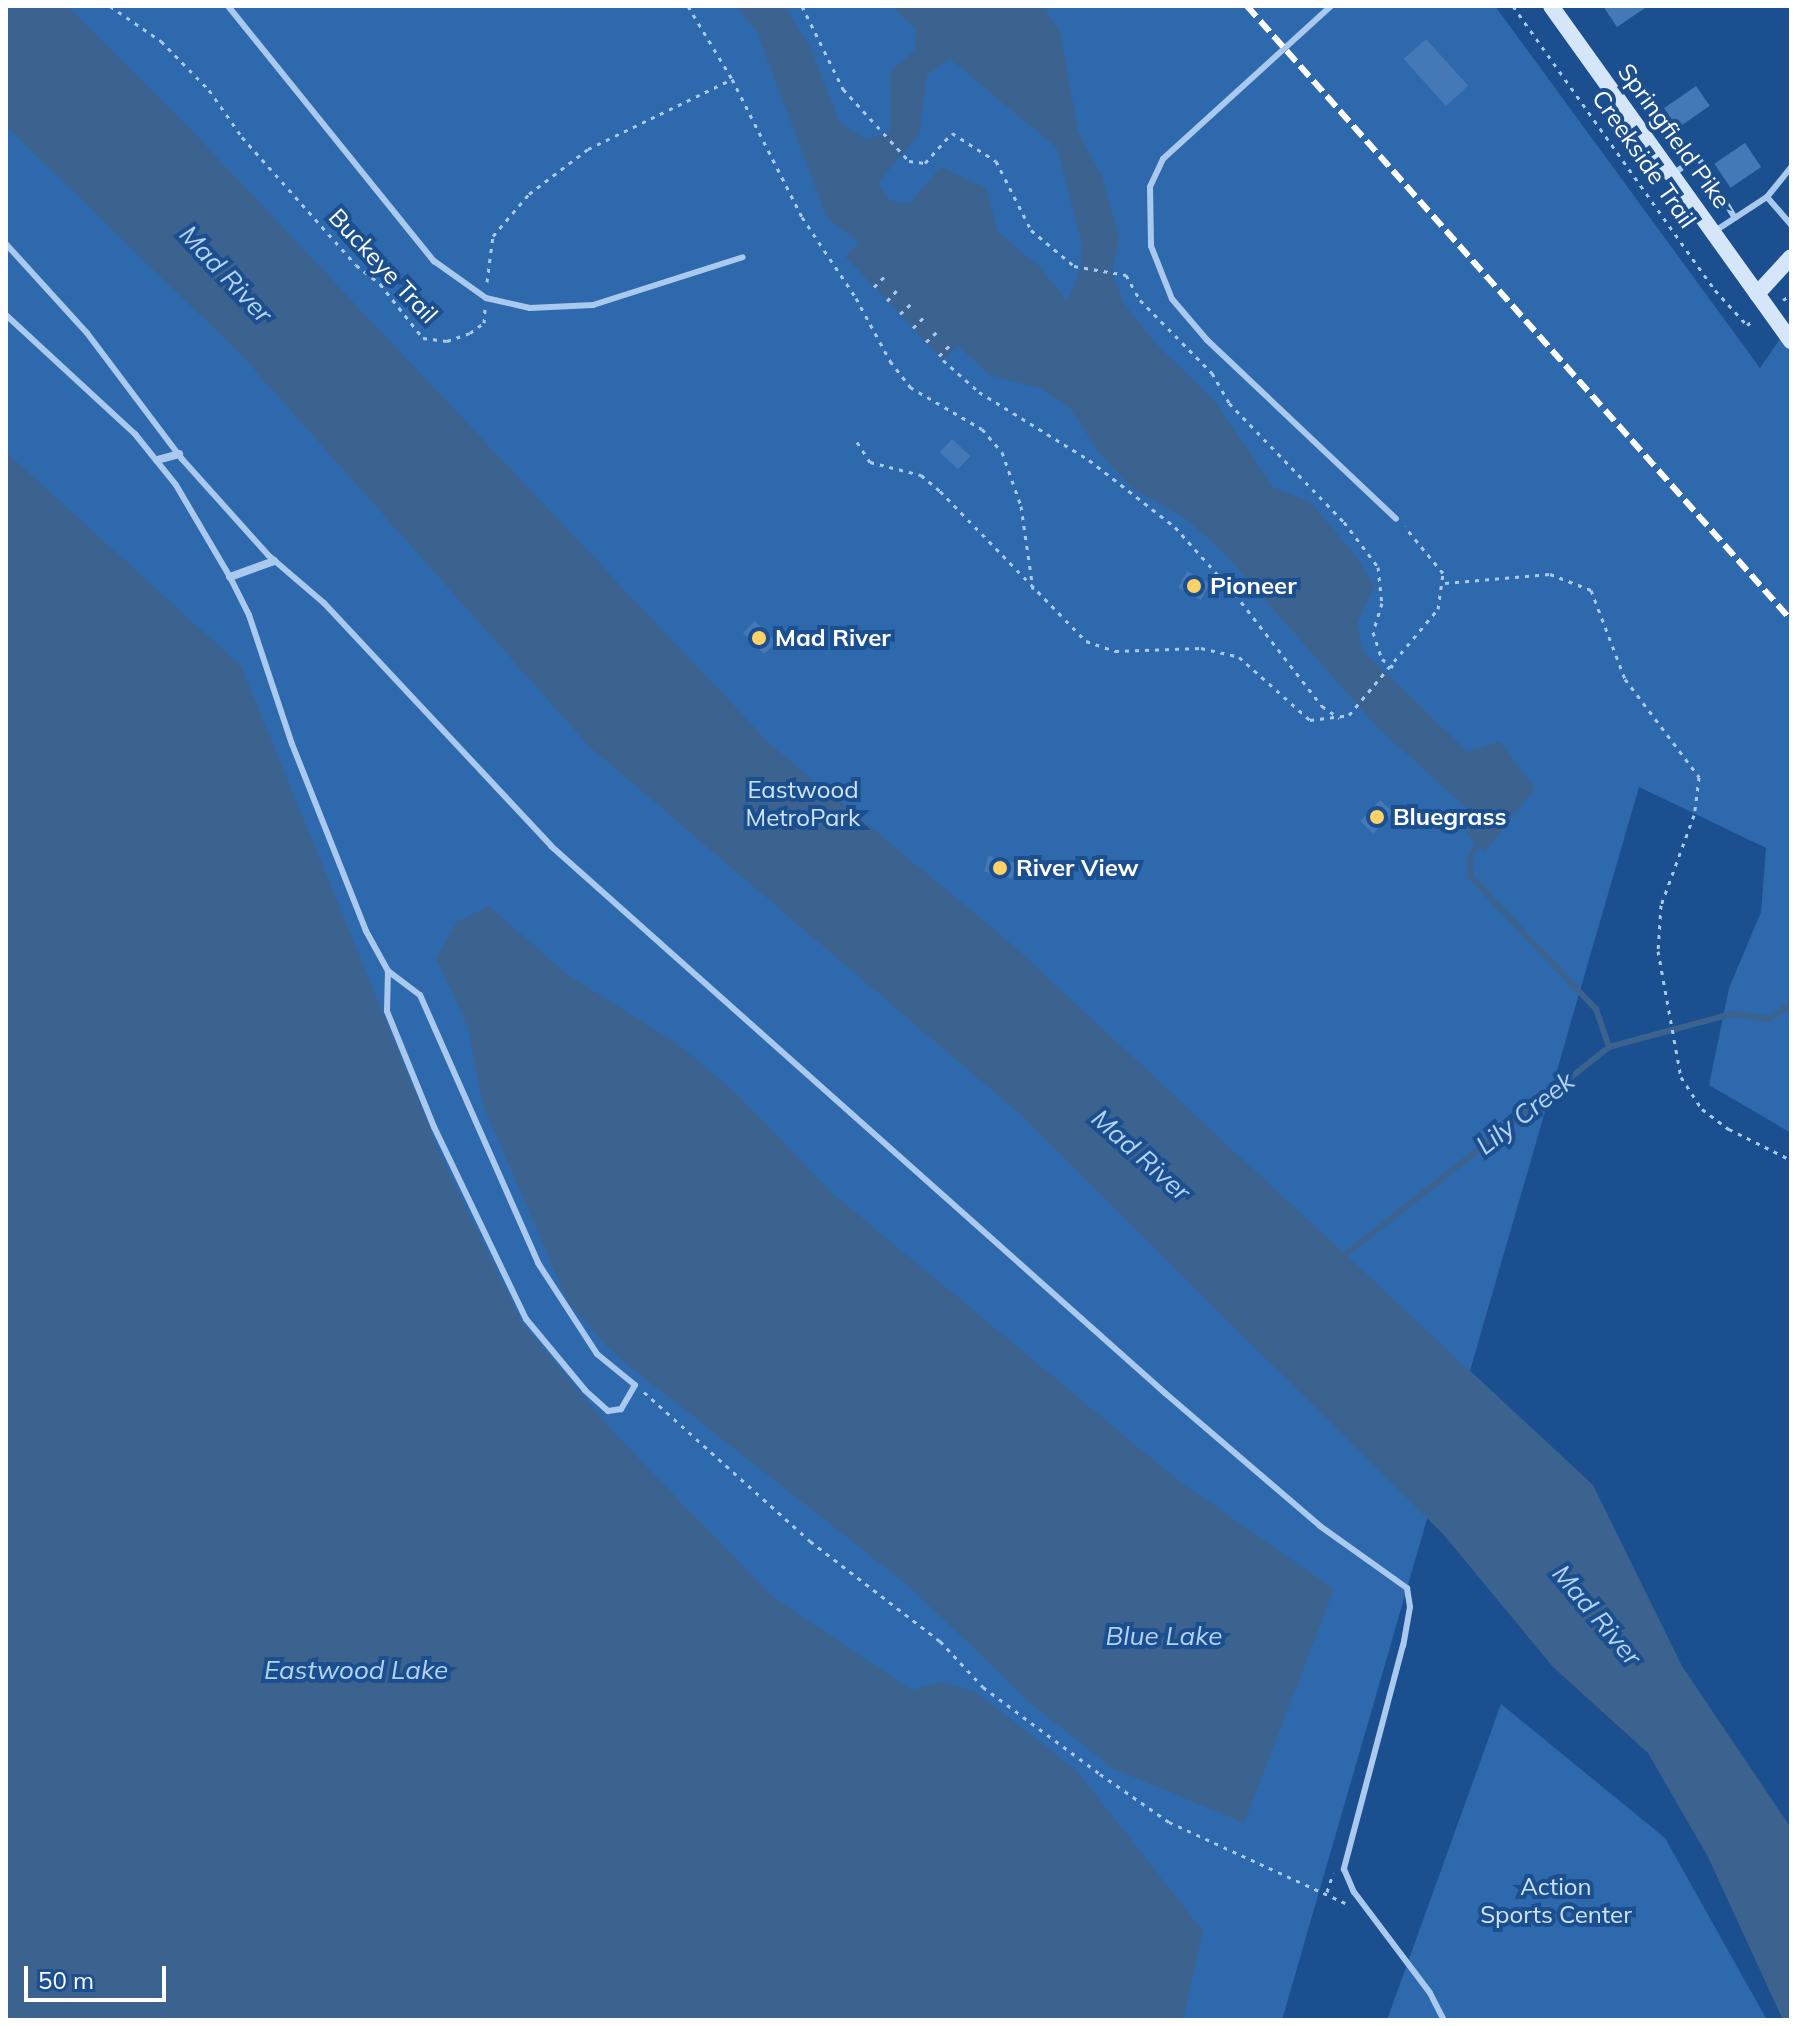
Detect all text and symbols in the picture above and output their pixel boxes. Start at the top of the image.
street label: Springfield Pike [1612,58,1736,214]
street label: Creekside Trail [1586,85,1702,233]
street label: Buckeye Trail [323,203,443,329]
water label: Mad River [173,219,279,329]
place label: Pioneer [1210,572,1297,600]
marker: Pioneer [1185,577,1203,595]
place label: Mad River [775,624,891,652]
marker: Mad River [750,629,768,647]
park label: Eastwood MetroPark [746,776,860,832]
place label: Bluegrass [1393,803,1506,831]
marker: Bluegrass [1368,808,1386,826]
place label: River View [1016,854,1139,882]
marker: River View [991,859,1009,877]
water label: Lily Creek [1470,1065,1580,1161]
water label: Mad River [1085,1103,1197,1207]
water label: Mad River [1546,1558,1648,1672]
water label: Blue Lake [1106,1620,1222,1652]
water label: Eastwood Lake [264,1654,448,1686]
park label: Action Sports Center [1480,1873,1632,1929]
scale bar [28,1950,170,2000]
text: 50 m [38,1965,94,1995]

